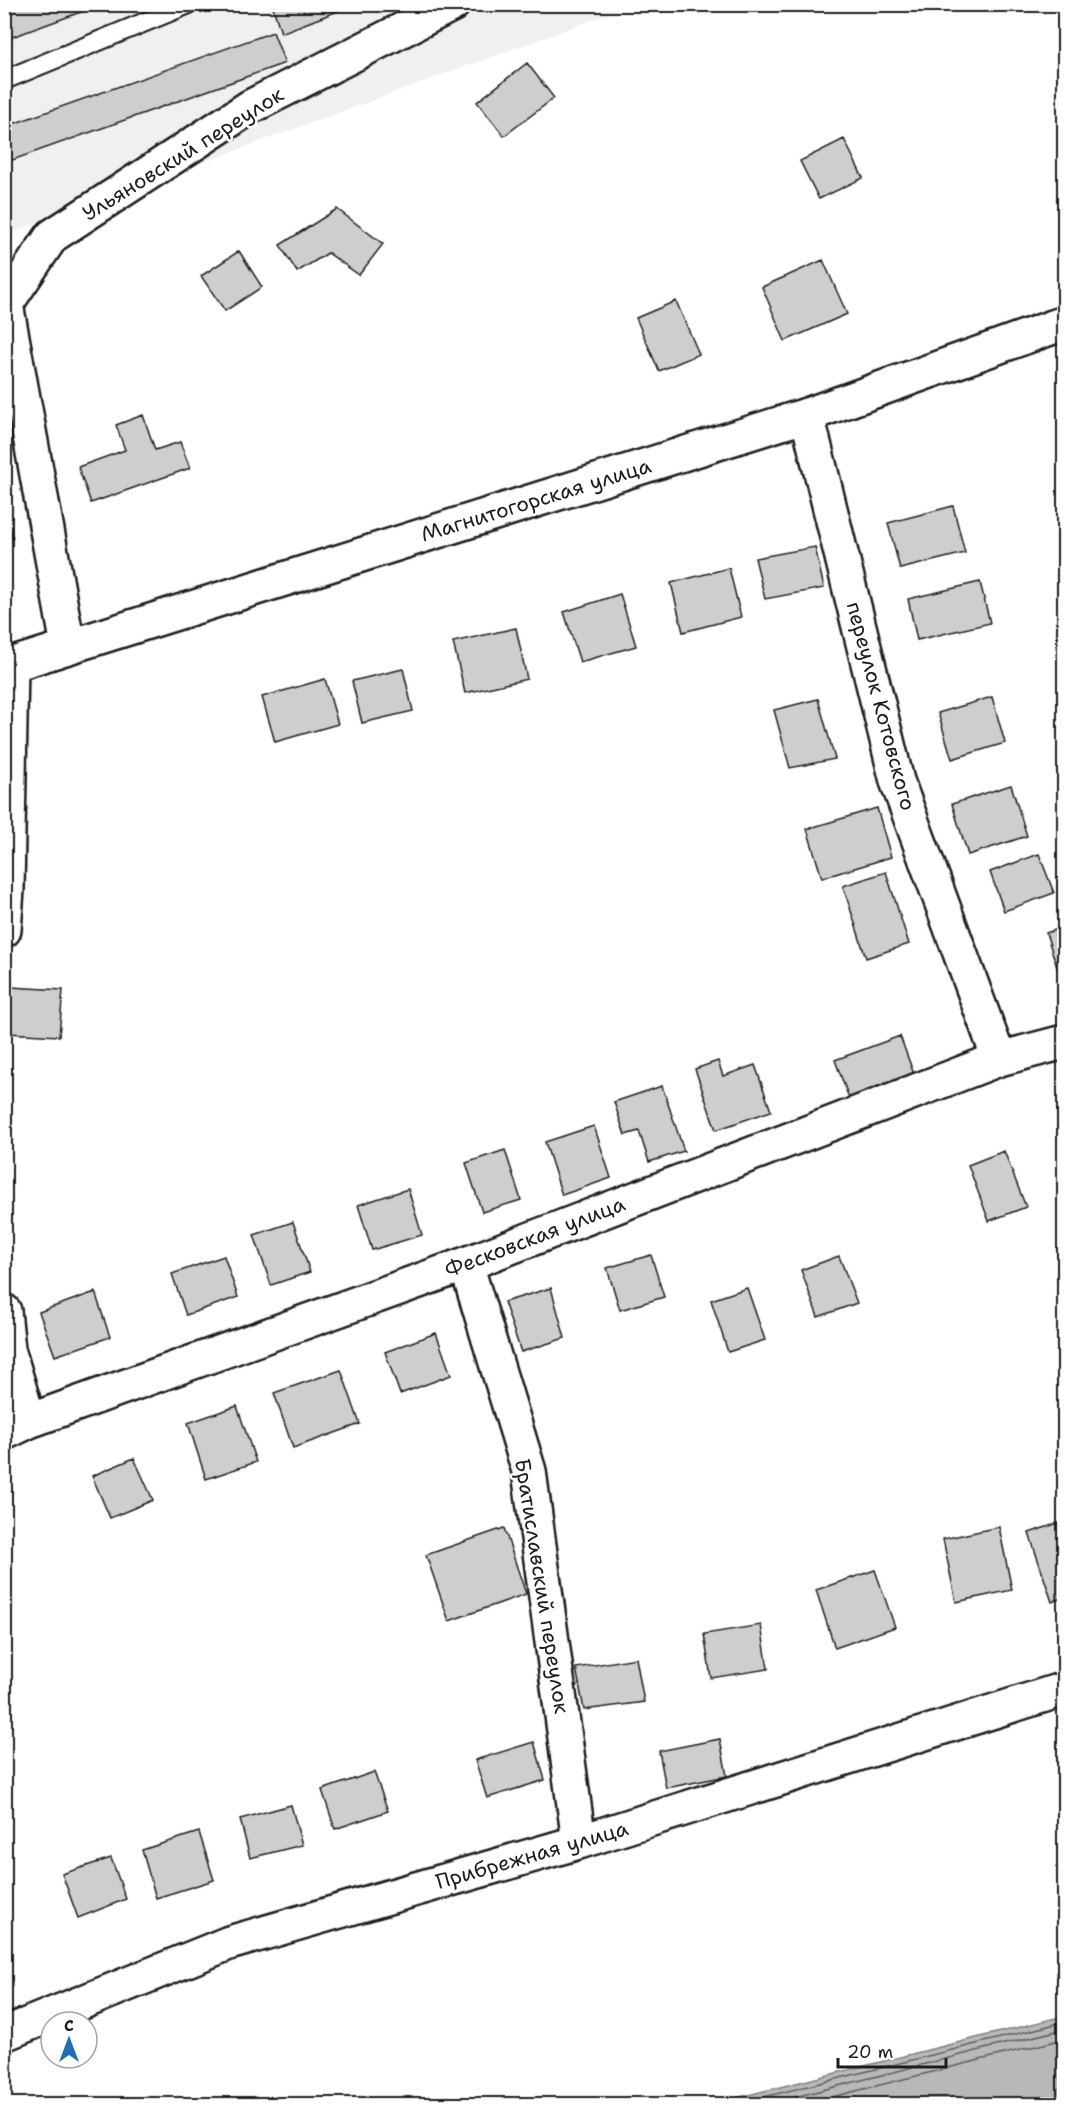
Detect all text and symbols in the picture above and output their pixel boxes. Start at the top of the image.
street label: Ульяновский переулок [77,81,289,227]
street label: Магнитогорская улица [417,452,655,548]
street label: переулок Котовского [840,598,922,814]
street label: Фесковская улица [441,1190,629,1284]
street label: Братиславский переулок [508,1456,576,1716]
street label: Прибрежная улица [432,1814,632,1896]
north arrow [39,2010,99,2070]
text: С [64,2015,74,2036]
scale bar [838,2031,946,2069]
text: 20 m [847,2040,893,2064]

